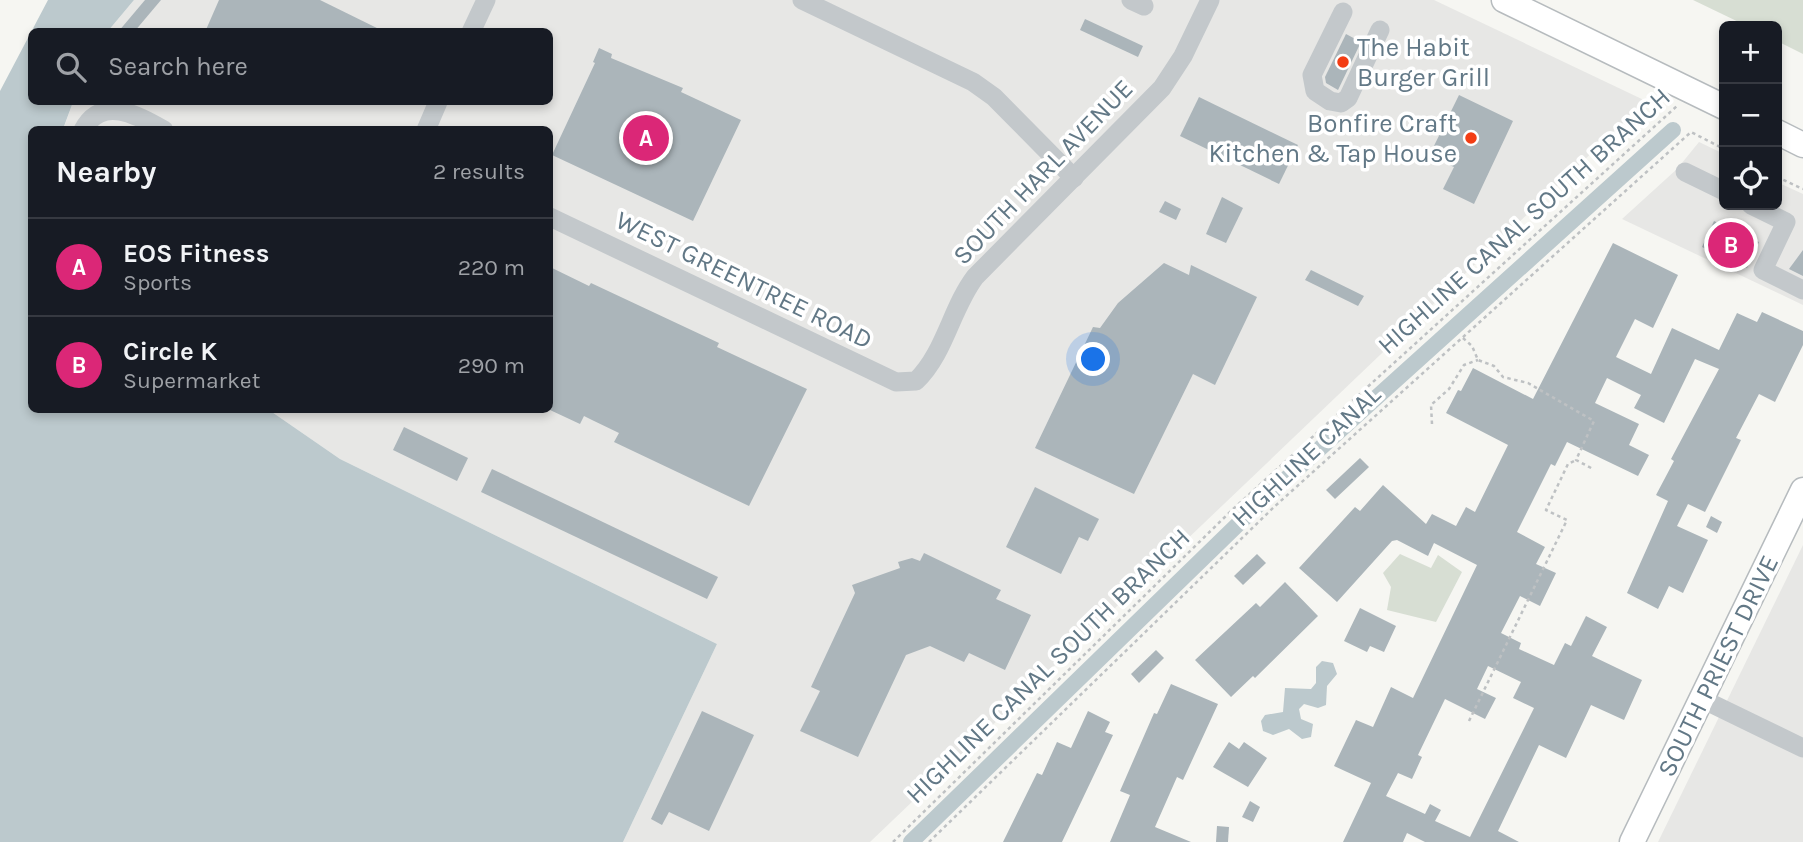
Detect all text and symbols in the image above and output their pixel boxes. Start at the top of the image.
map controls [1719,21,1782,210]
button: + [1719,21,1782,84]
search box [28,28,553,105]
place label: The Habit Burger Grill [1357,32,1490,93]
icon: search [52,48,90,86]
text: Search here [108,51,248,82]
marker: The Habit Burger Grill [1335,54,1351,70]
street label: SOUTH HARL AVENUE [947,73,1139,271]
street label: HIGHLINE CANAL SOUTH BRANCH [1371,81,1677,361]
button: − [1719,84,1782,147]
place label: Bonfire Craft Kitchen & Tap House [1209,108,1457,169]
pin: A [623,112,669,164]
marker: Bonfire Craft Kitchen & Tap House [1463,130,1479,146]
button: locate [1719,147,1782,210]
text: Nearby [56,154,156,190]
text: 2 results [433,158,525,185]
street label: WEST GREENTREE ROAD [611,204,877,356]
pin: B [1708,219,1754,271]
text: EOS Fitness [123,238,270,269]
text: A [72,254,86,281]
text: 220 m [458,254,525,281]
text: Sports [123,269,192,296]
text: Circle K [123,336,217,367]
your location [1076,342,1110,376]
text: B [72,352,86,379]
text: 290 m [458,352,525,379]
text: Supermarket [123,367,260,394]
street label: HIGHLINE CANAL [1225,379,1387,533]
street label: HIGHLINE CANAL SOUTH BRANCH [900,522,1196,810]
street label: SOUTH PRIEST DRIVE [1651,550,1785,782]

